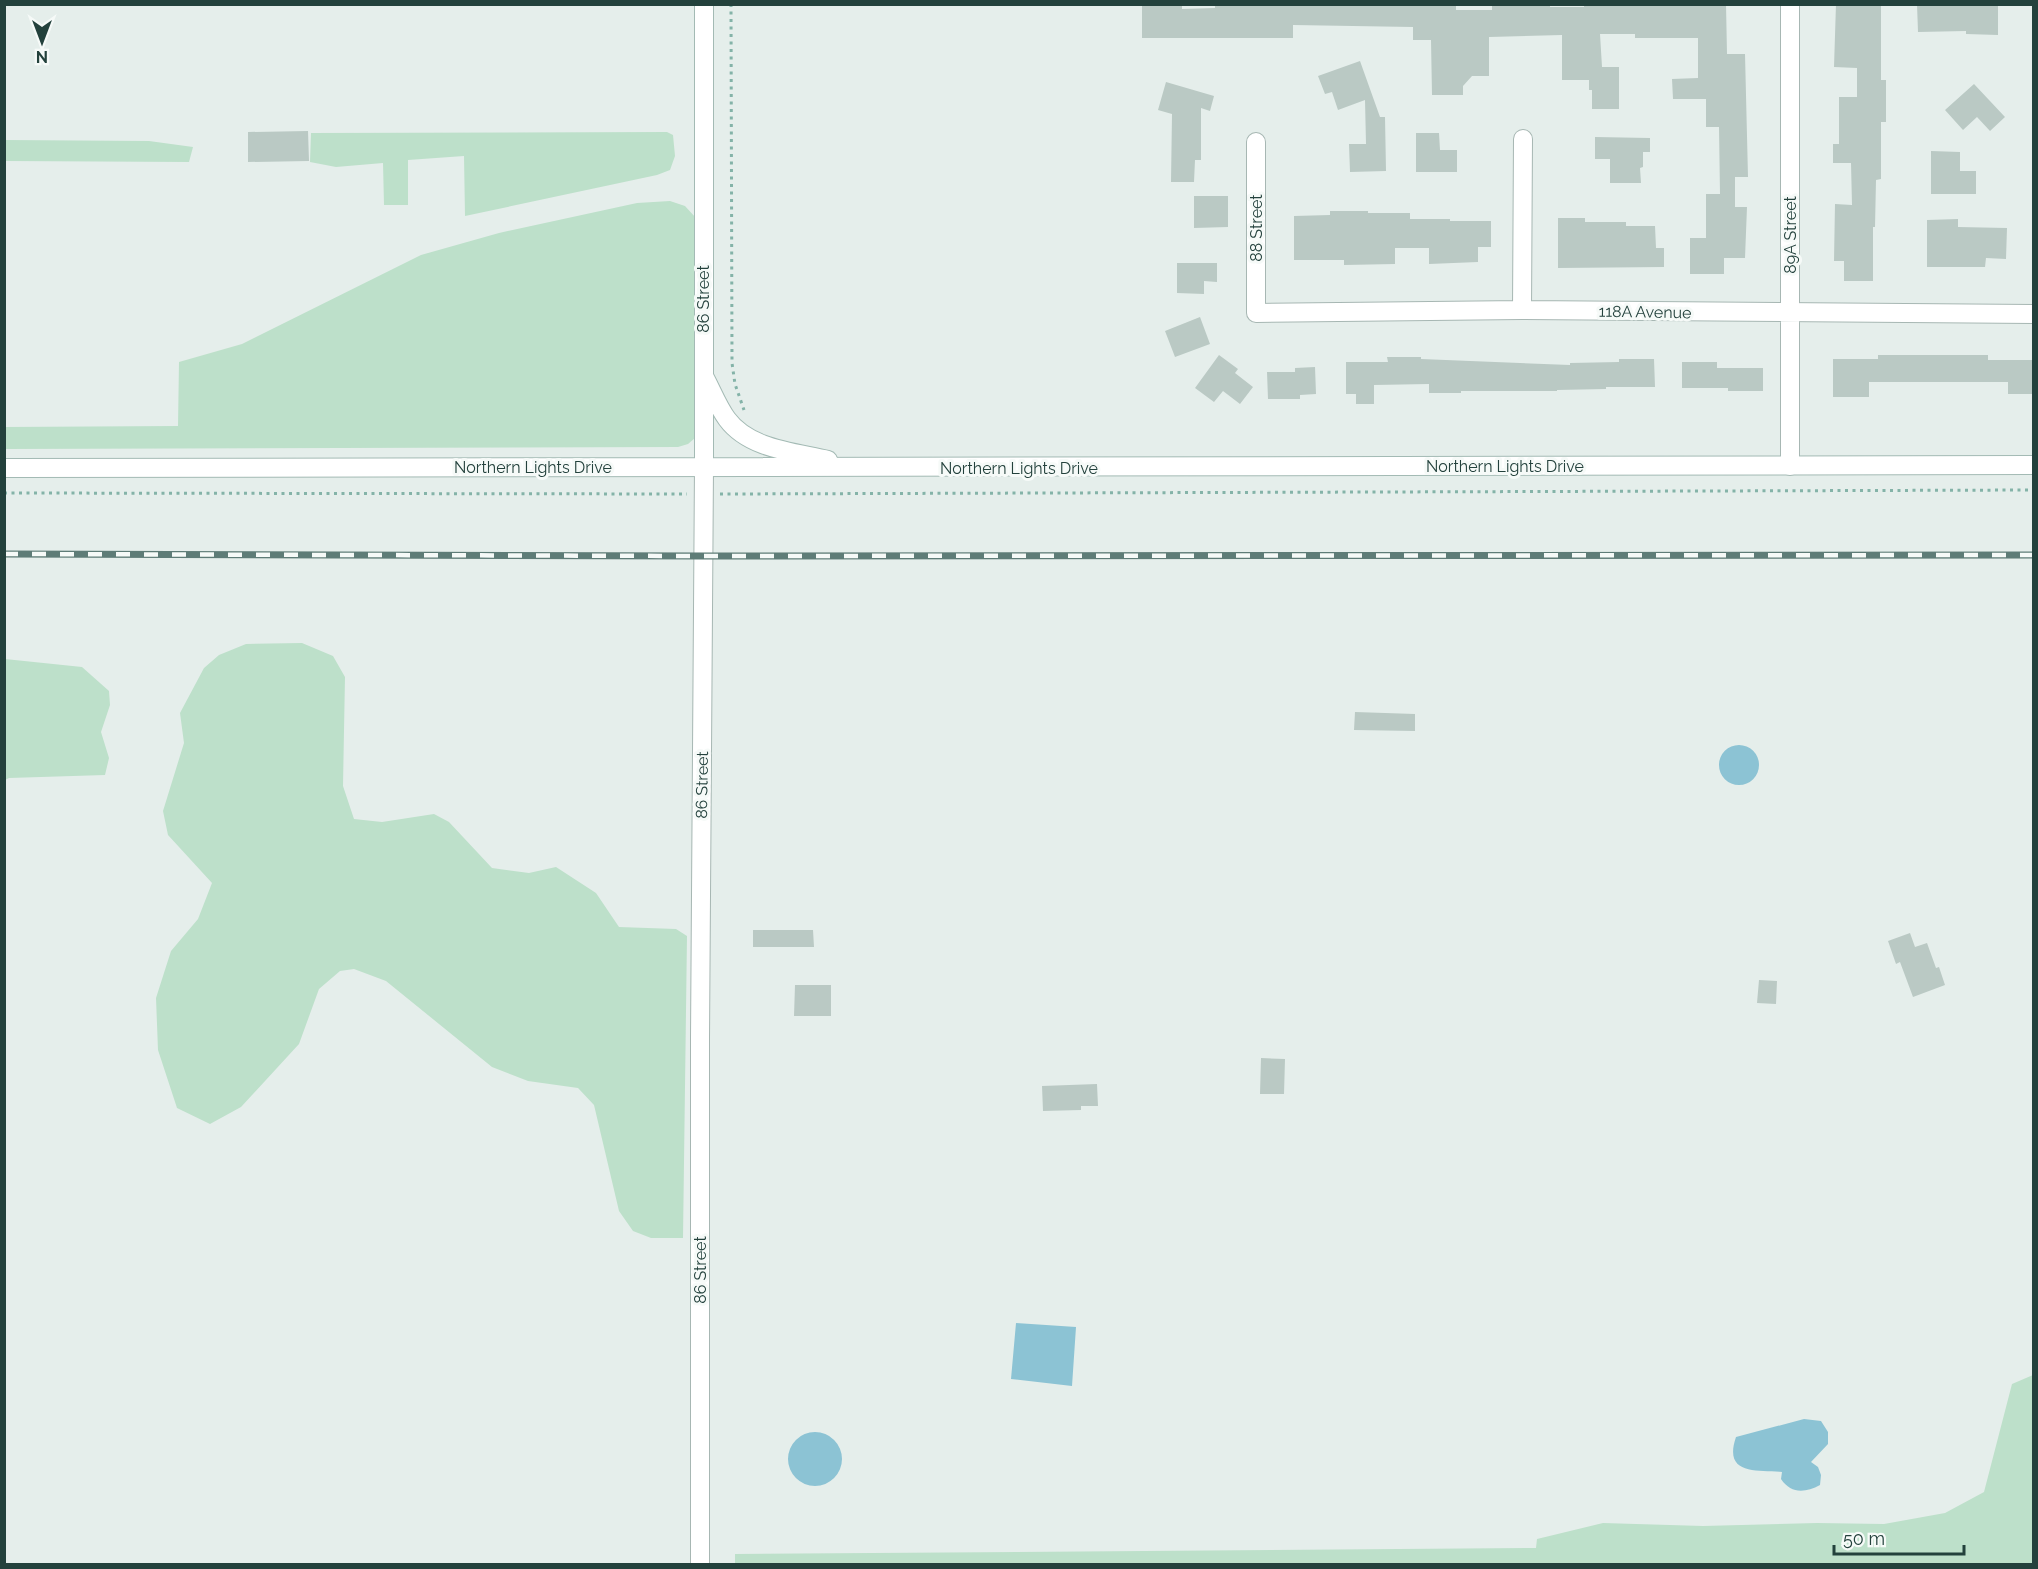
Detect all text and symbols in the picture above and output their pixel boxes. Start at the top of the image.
north arrow [12,12,72,72]
text: N [36,47,48,66]
street label: 88 Street [1247,194,1266,262]
street label: 89A Street [1781,196,1800,274]
street label: 86 Street [694,265,713,333]
street label: 118A Avenue [1598,302,1692,322]
street label: Northern Lights Drive [1426,457,1584,476]
street label: Northern Lights Drive [454,458,612,477]
street label: Northern Lights Drive [940,459,1098,478]
street label: 86 Street [692,750,712,819]
street label: 86 Street [691,1236,710,1304]
scale bar [1834,1518,1964,1556]
text: 50 m [1843,1528,1885,1549]

